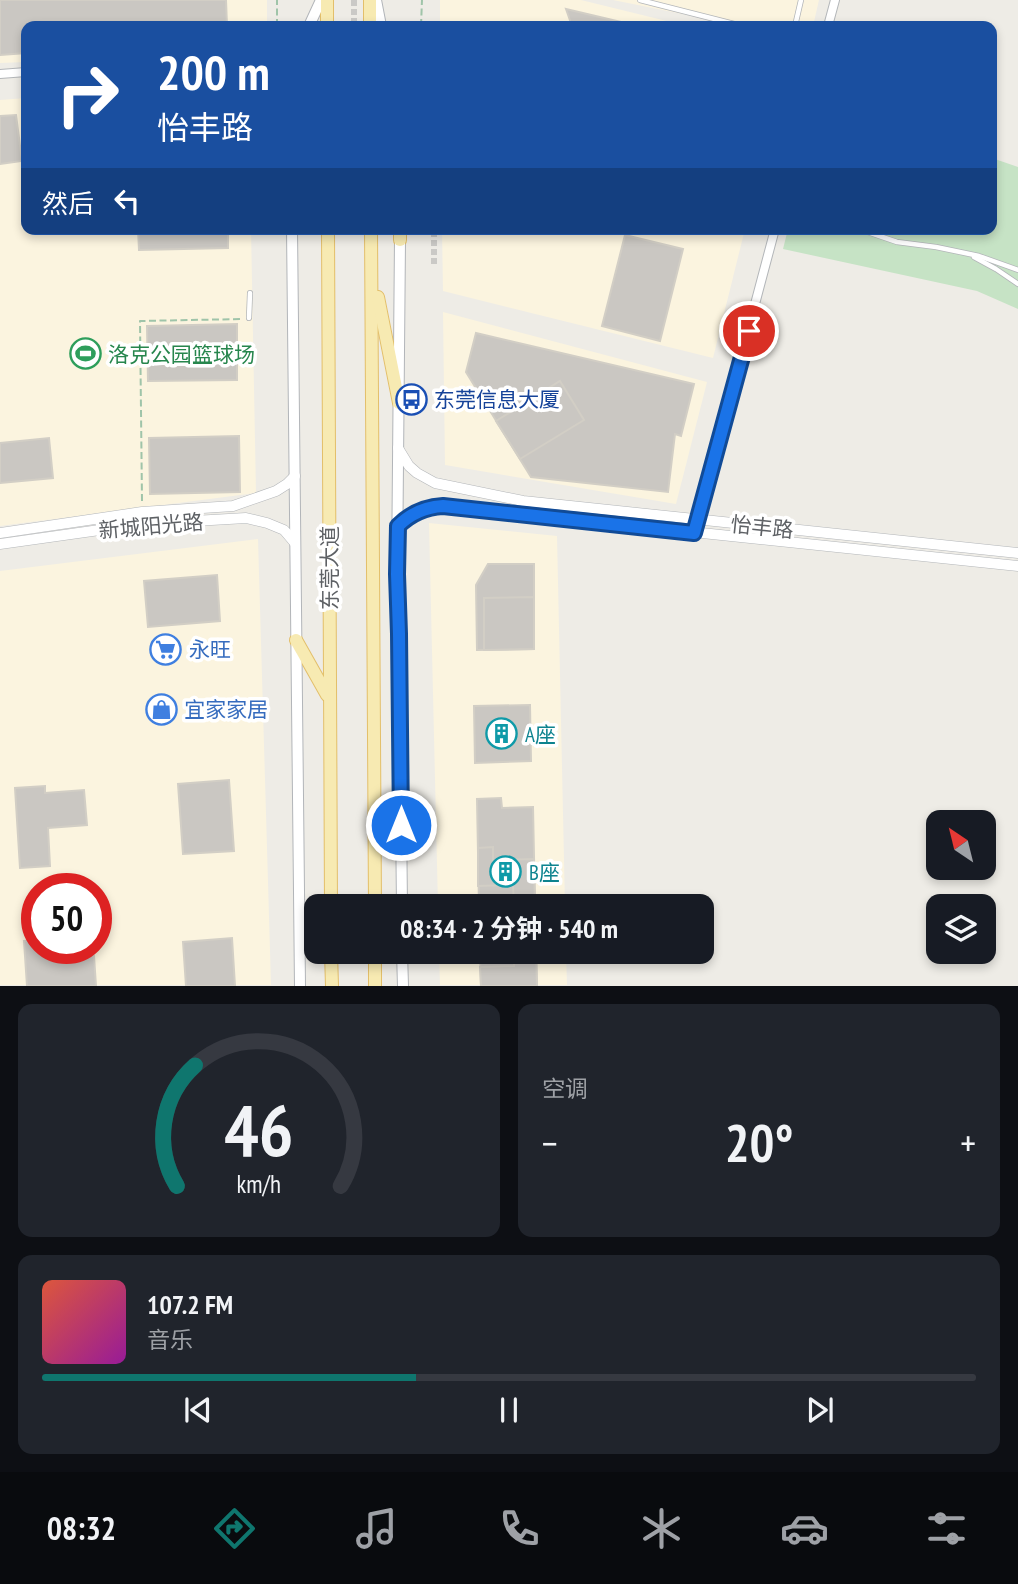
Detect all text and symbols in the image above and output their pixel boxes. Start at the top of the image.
text: 200 m [157,40,270,104]
icon: right [42,49,133,140]
text: 怡丰路 [157,106,253,148]
icon: left [108,182,146,220]
text: 然后 [42,187,94,220]
pin [719,301,779,361]
icon: arrive [730,312,768,350]
sports icon: 洛克公园篮球场 [68,337,102,371]
place label: 洛克公园篮球场 [108,341,255,368]
bus stop icon: 东莞信息大厦 [394,382,428,416]
place label: 东莞信息大厦 [434,386,560,413]
street label: 新城阳光路 [98,508,204,544]
street label: 怡丰路 [729,510,795,544]
street label: 东莞大道 [316,526,343,610]
supermarket icon: 永旺 [149,632,183,666]
place label: 永旺 [189,636,231,663]
shop icon: 宜家家居 [144,692,178,726]
place label: 宜家家居 [184,696,268,723]
building icon: A座 [485,717,519,751]
place label: A座 [525,721,556,748]
position arrow [364,788,438,862]
north arrow [926,810,996,880]
map controls [926,810,996,964]
building icon: B座 [489,855,523,889]
place label: B座 [529,859,560,886]
speed limit sign: 50 [21,873,112,964]
button: layers [926,894,996,964]
text: 08:34 · 2 分钟 · 540 m [400,912,618,945]
text: 空调 [542,1074,588,1103]
text: 46 [224,1083,294,1177]
text: 20° [725,1109,793,1176]
text: − [542,1118,558,1167]
text: + [960,1118,976,1167]
text: km/h [237,1168,281,1200]
text: 107.2 FM [147,1288,233,1321]
text: 音乐 [147,1325,193,1354]
icon: previous [179,1391,217,1429]
icon: pause [490,1391,528,1429]
icon: next [801,1391,839,1429]
icon: directions [210,1504,259,1553]
icon: music [352,1504,401,1553]
icon: phone [495,1504,544,1553]
icon: climate [637,1504,686,1553]
icon: car [780,1504,829,1553]
icon: filters [922,1504,971,1553]
text: 08:32 [47,1507,116,1549]

